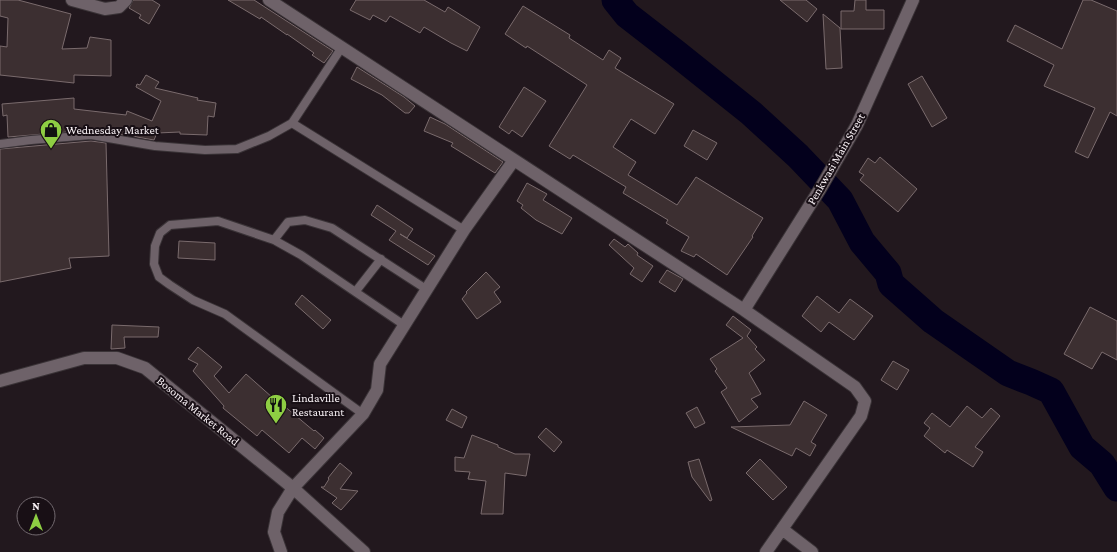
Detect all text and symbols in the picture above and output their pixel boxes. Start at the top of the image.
street label: Penkwasi Main Street [804,110,868,207]
shop icon: Wednesday Market [38,117,64,150]
place label: Wednesday Market [66,123,160,137]
street label: Bosoma Market Road [154,374,242,449]
place label: Lindaville Restaurant [292,391,345,419]
restaurant icon: Lindaville Restaurant [263,392,289,425]
north arrow [16,496,56,536]
text: N [32,500,40,512]

